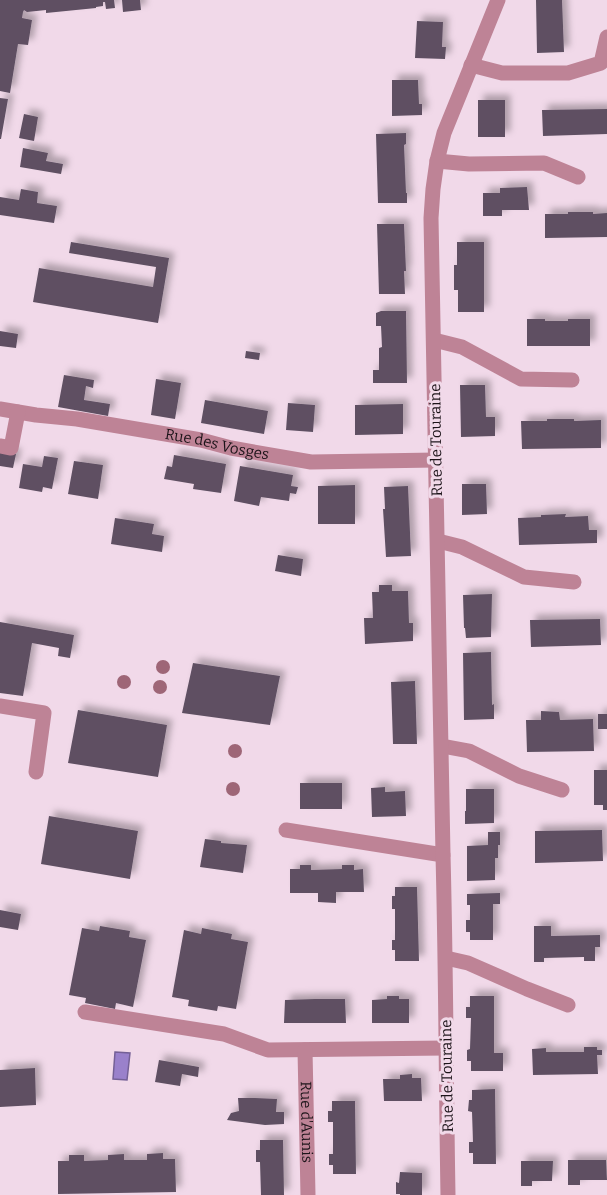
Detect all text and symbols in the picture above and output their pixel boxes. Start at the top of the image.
street label: Rue de Touraine [426,383,446,497]
street label: Rue des Vosges [163,425,271,464]
street label: Rue de Touraine [437,1019,457,1133]
street label: Rue d'Aunis [297,1081,316,1163]

